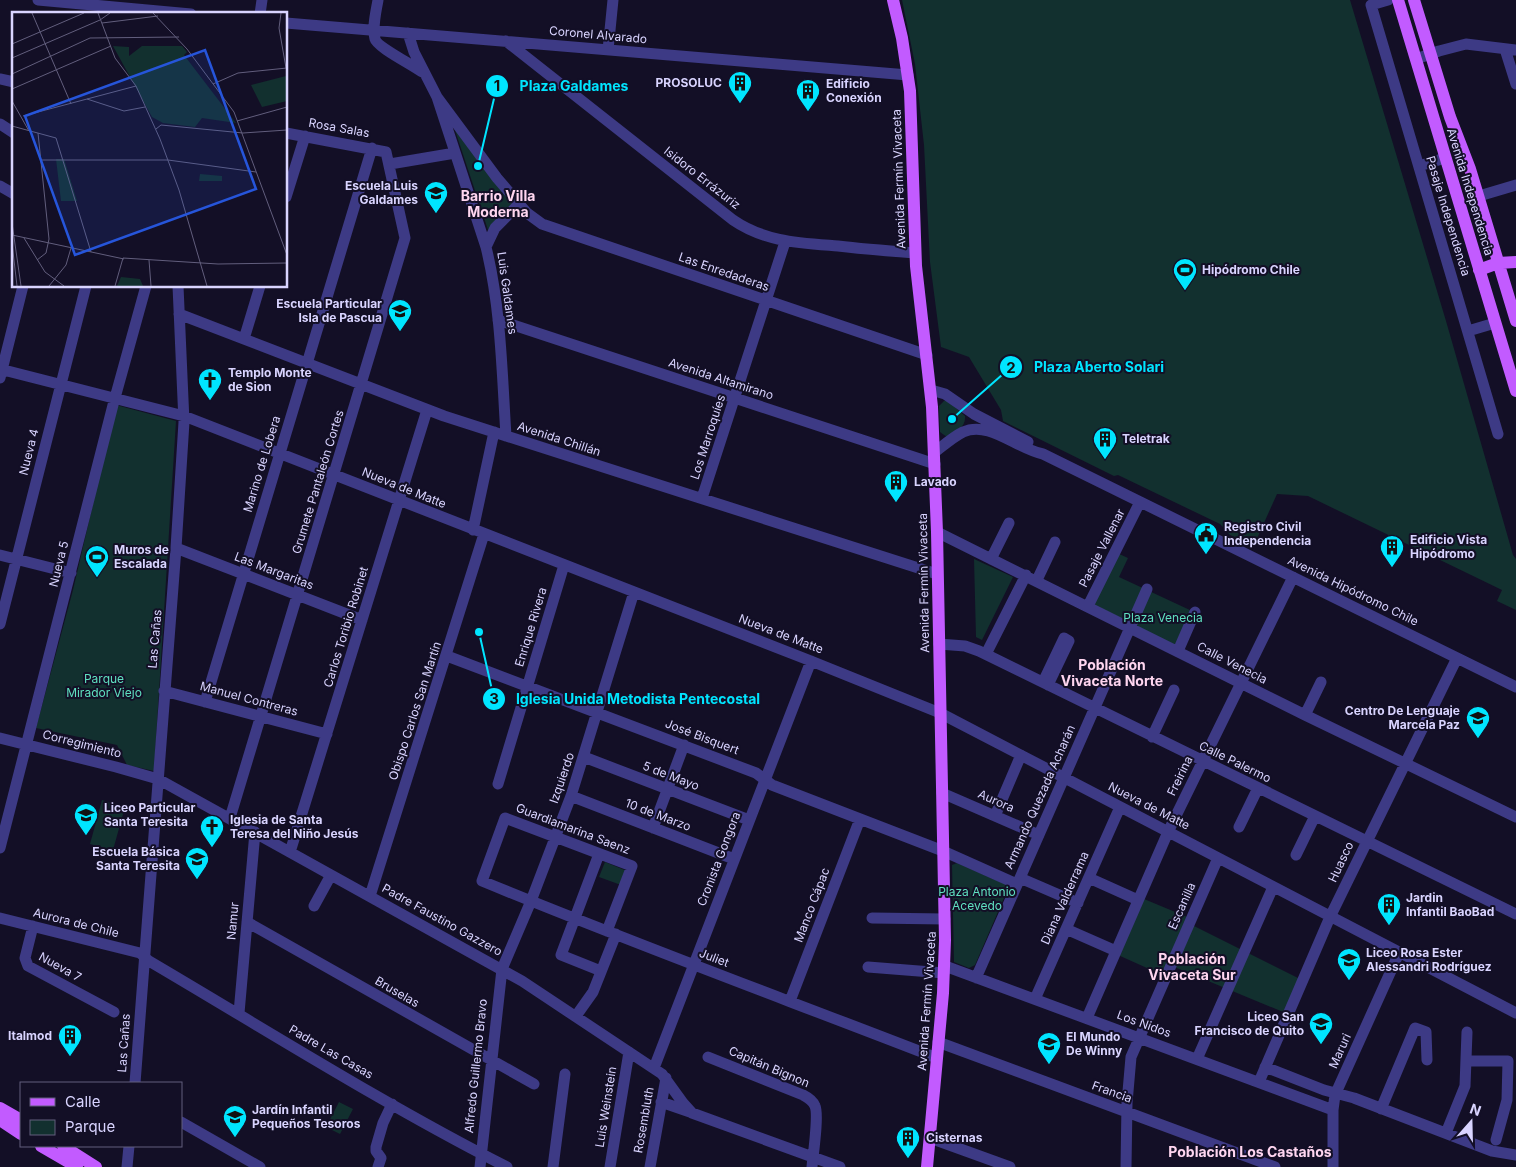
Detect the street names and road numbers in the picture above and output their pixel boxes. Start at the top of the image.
street label: Coronel Alvarado [548,23,648,46]
street label: Avenida Fermín Vivaceta [889,109,908,249]
street label: Rosa Salas [307,115,371,140]
street label: Avenida Independencia [1444,126,1497,257]
street label: Isidoro Errázuriz [661,143,744,212]
street label: Pasaje Independencia [1423,154,1474,278]
street label: Las Enredaderas [677,249,771,294]
street label: Luis Galdames [494,251,521,335]
street label: Avenida Altamirano [667,354,776,403]
street label: Los Marroquíes [687,393,728,481]
street label: Grumete Pantaleón Cortes [288,408,347,556]
street label: Marino de Lobera [240,414,283,514]
street label: Avenida Chillán [516,418,603,459]
street label: Nueva 4 [15,427,42,477]
street label: Nueva de Matte [360,464,448,511]
street label: Pasaje Vallenar [1075,505,1128,590]
street label: Avenida Fermín Vivaceta [915,513,932,653]
street label: Nueva 5 [46,539,71,588]
street label: Las Margaritas [232,548,316,593]
street label: Avenida Hipódromo Chile [1285,552,1421,629]
street label: Carlos Toribio Robinet [320,565,371,689]
street label: Enrique Rivera [511,585,550,668]
street label: Las Cañas [144,609,165,669]
street label: Nueva de Matte [737,611,826,657]
street label: Calle Venecia [1195,638,1270,687]
street label: Obispo Carlos San Martín [385,640,444,782]
street label: Manuel Contreras [198,678,300,719]
street label: José Bisquert [663,716,741,758]
street label: Armando Quezada Acharán [1001,722,1078,871]
street label: Corregimiento [41,726,123,761]
street label: Calle Palermo [1197,738,1274,785]
street label: Izquierdo [546,750,577,805]
street label: Freirina [1164,753,1196,798]
street label: 5 de Mayo [641,758,702,793]
street label: Nueva de Matte [1106,779,1192,833]
street label: Aurora [976,786,1017,815]
street label: 10 de Marzo [623,795,693,834]
street label: Guardiamarina Saenz [514,800,632,857]
street label: Cronista Gongora [694,810,743,908]
street label: Huasco [1325,839,1356,885]
street label: Diana Valderrama [1037,849,1092,947]
street label: Manco Cápac [790,865,833,944]
street label: Padre Faustino Gazzero [379,880,505,959]
street label: Escanilla [1165,880,1199,932]
street label: Namur [223,901,242,940]
street label: Aurora de Chile [32,905,121,940]
street label: Avenida Fermín Vivaceta [914,931,939,1071]
street label: Juliet [697,945,731,970]
street label: Nueva 7 [36,949,84,984]
street label: Bruselas [372,973,422,1010]
street label: Alfredo Guillermo Bravo [461,998,490,1134]
street label: Los Nidos [1115,1007,1173,1040]
street label: Las Cañas [114,1013,133,1073]
street label: Padre Las Casas [287,1021,376,1082]
street label: Maruri [1325,1031,1354,1071]
street label: Capitán Bignon [726,1043,812,1090]
street label: Luis Weinstein [592,1065,619,1149]
street label: Francia [1090,1077,1134,1106]
street label: Rosembluth [630,1086,657,1154]

